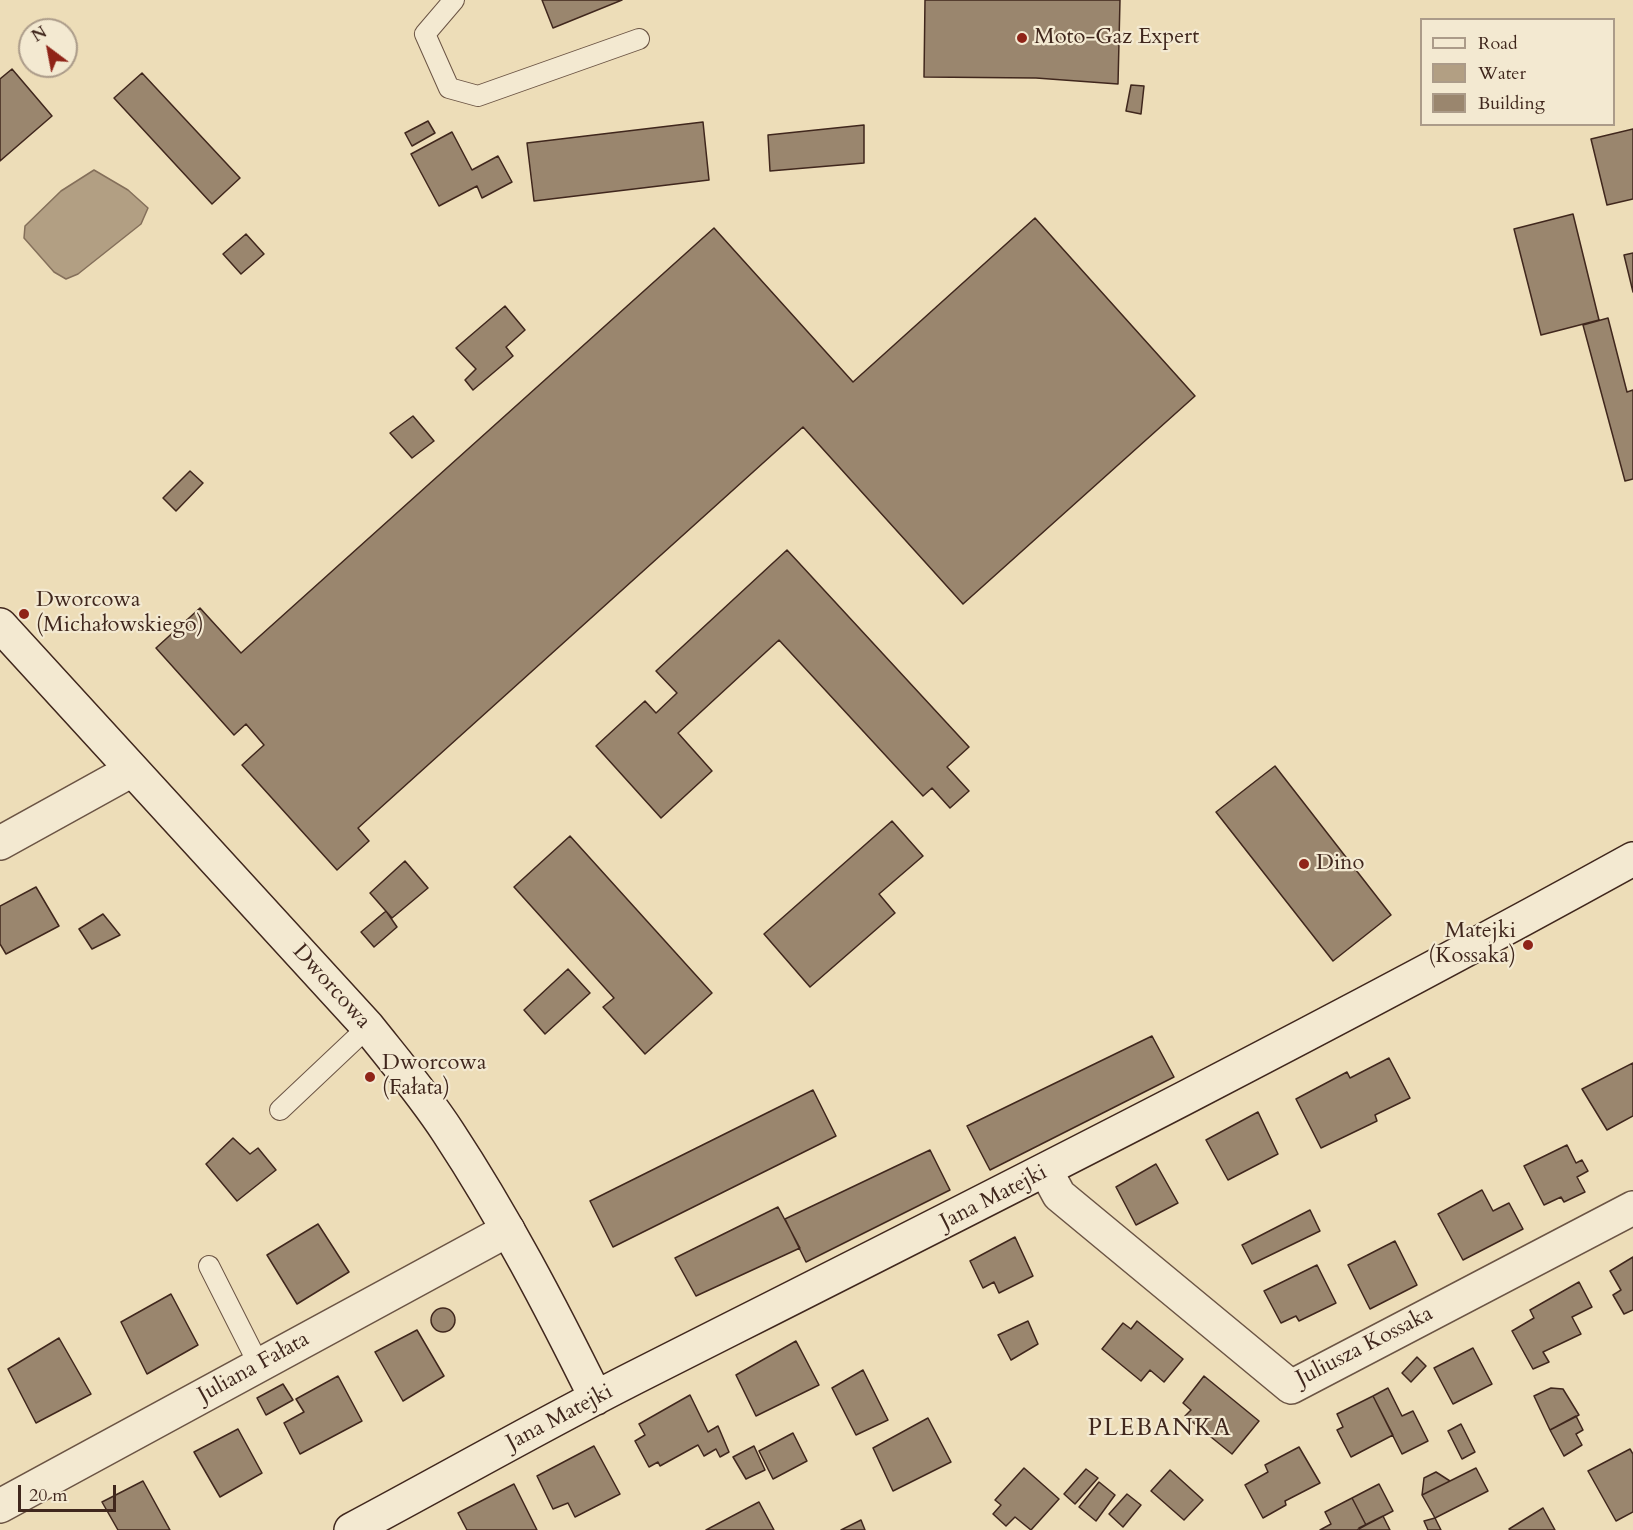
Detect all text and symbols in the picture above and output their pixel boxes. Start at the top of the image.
north arrow [18,18,78,78]
legend [1420,18,1615,126]
text: N [28,21,51,47]
place label: Moto-Gaz Expert [1034,25,1199,51]
marker: Moto-Gaz Expert [1015,31,1029,45]
text: Road [1478,31,1518,56]
text: Water [1478,61,1526,86]
text: Building [1478,91,1545,116]
place label: Dworcowa (Michałowskiego) [36,588,204,640]
marker: Dworcowa (Michałowskiego) [17,607,31,621]
place label: Dino [1316,851,1364,877]
marker: Dino [1297,857,1311,871]
place label: Matejki (Kossaka) [1428,919,1516,970]
marker: Matejki (Kossaka) [1521,938,1535,952]
street label: Dworcowa [286,939,376,1035]
place label: Dworcowa (Fałata) [382,1051,486,1102]
marker: Dworcowa (Fałata) [363,1070,377,1084]
street label: Jana Matejki [936,1160,1052,1236]
street label: Juliusza Kossaka [1292,1301,1438,1393]
street label: Juliana Fałata [194,1327,314,1409]
street label: Jana Matejki [503,1379,617,1457]
district label: PLEBANKA [1088,1415,1232,1443]
scale bar [21,1473,118,1511]
text: 20 m [29,1483,68,1508]

